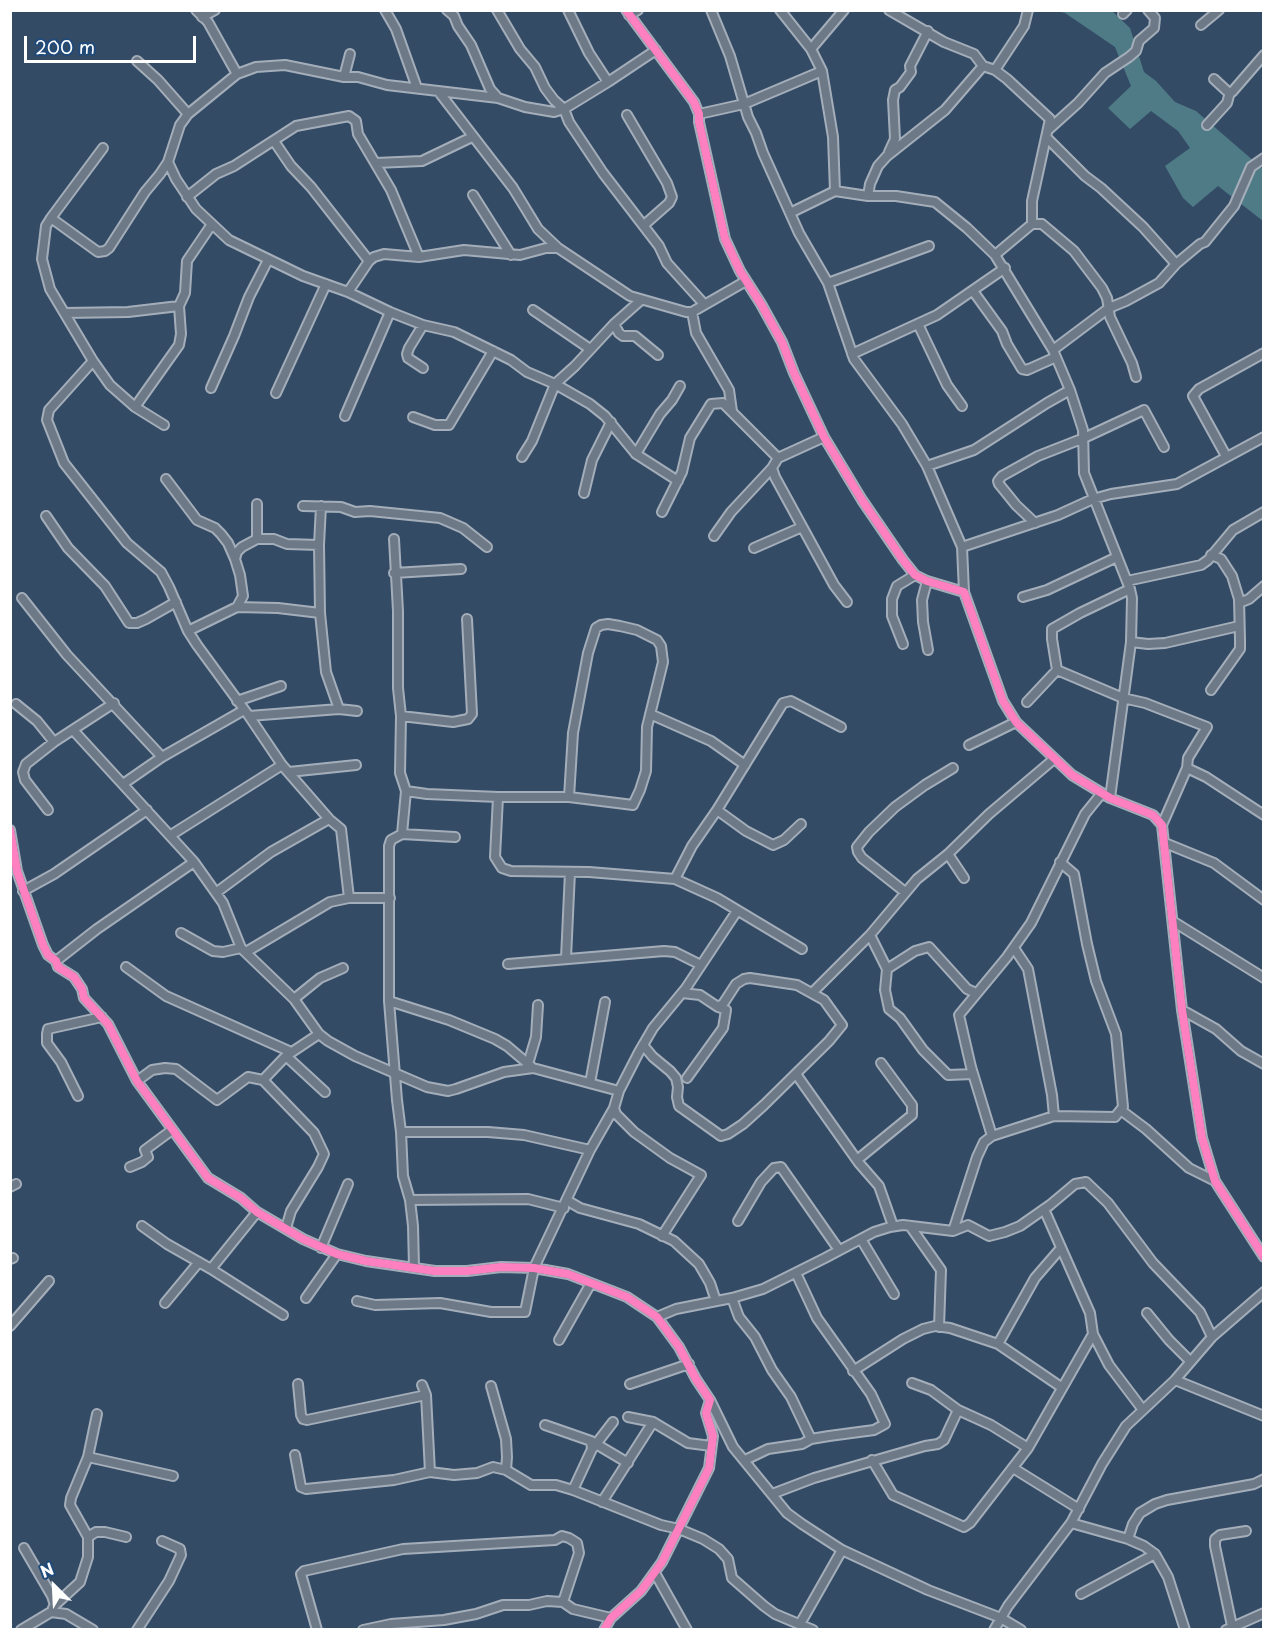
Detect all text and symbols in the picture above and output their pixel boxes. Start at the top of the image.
scale bar [27,24,200,62]
text: 200 m [35,33,95,60]
north arrow [24,1556,84,1616]
text: N [36,1556,57,1583]

